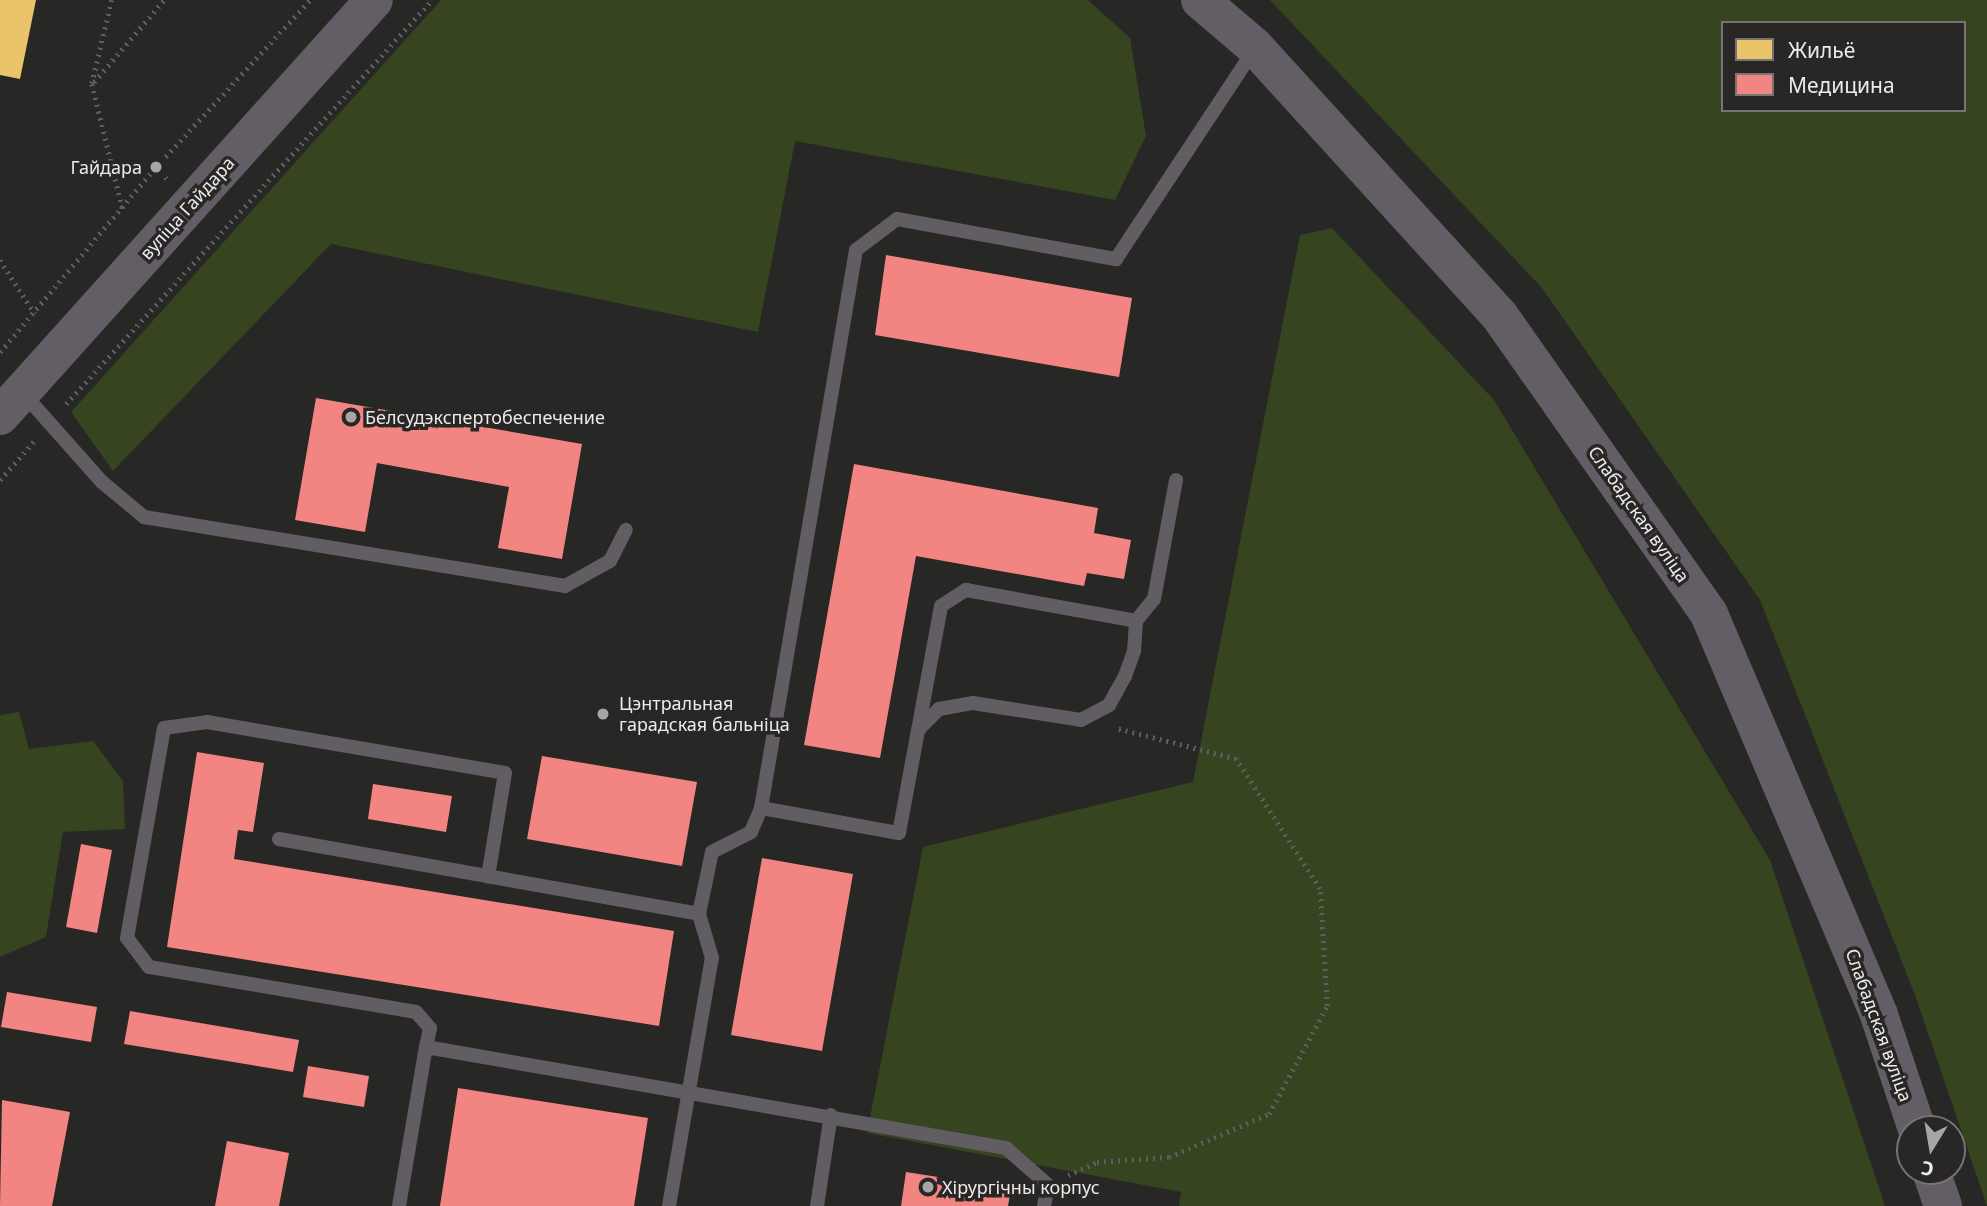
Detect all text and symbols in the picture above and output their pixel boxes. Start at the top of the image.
legend [1721,21,1966,112]
text: Жильё [1788,36,1855,64]
text: Медицина [1788,71,1895,99]
street label: вуліца Гайдара [135,152,239,264]
place label: Гайдара [70,156,142,178]
marker: Гайдара [148,159,164,175]
place label: Белсудэкспертобеспечение [365,406,605,428]
marker: Белсудэкспертобеспечение [343,409,359,425]
street label: Слабадская вуліца [1584,442,1694,586]
place label: Цэнтральная гарадская бальніца [619,693,790,736]
marker: Цэнтральная гарадская бальніца [593,704,613,724]
street label: Слабадская вуліца [1841,945,1917,1105]
north arrow [1896,1115,1966,1185]
text: С [1919,1155,1936,1183]
place label: Хірургічны корпус [942,1176,1099,1198]
marker: Хірургічны корпус [920,1179,936,1195]

